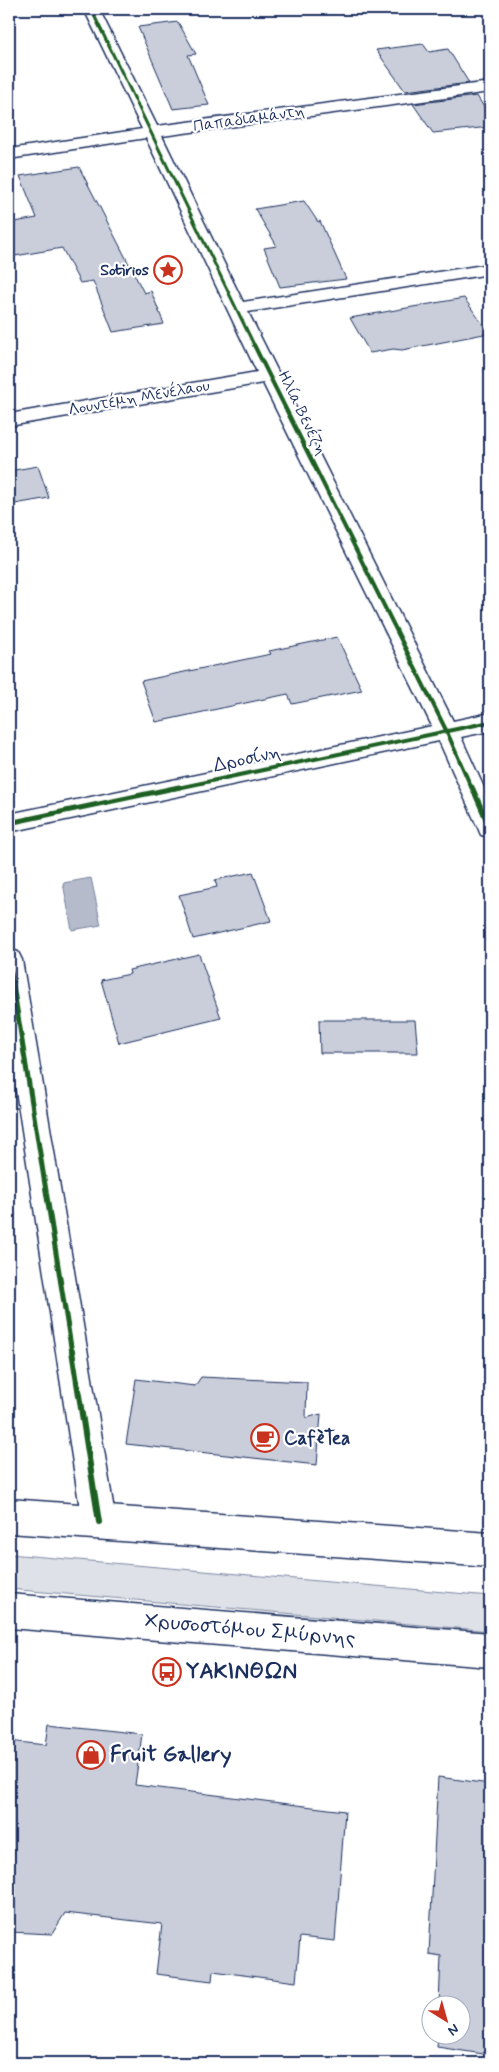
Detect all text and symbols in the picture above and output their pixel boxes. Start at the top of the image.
street label: Παπαδιαμάντη [192,101,306,137]
place icon: Sotirios [153,255,183,285]
place label: Sotirios [100,260,149,281]
street label: Ηλία Βενέζη [273,367,332,459]
street label: Λουντέμη Μενέλαου [66,374,211,421]
street label: Δροσίνη [211,740,283,778]
cafe icon: CafèTea [250,1423,280,1453]
place label: CafèTea [284,1426,350,1451]
street label: Χρυσοστόμου Σμύρνης [143,1607,357,1653]
bus stop icon: ΥΑΚΙΝΘΩΝ [152,1657,182,1687]
place label: ΥΑΚΙΝΘΩΝ [186,1658,297,1686]
shop icon: Fruit Gallery [76,1740,106,1770]
place label: Fruit Gallery [110,1741,232,1769]
north arrow [422,1994,472,2044]
text: N [444,2020,462,2040]

